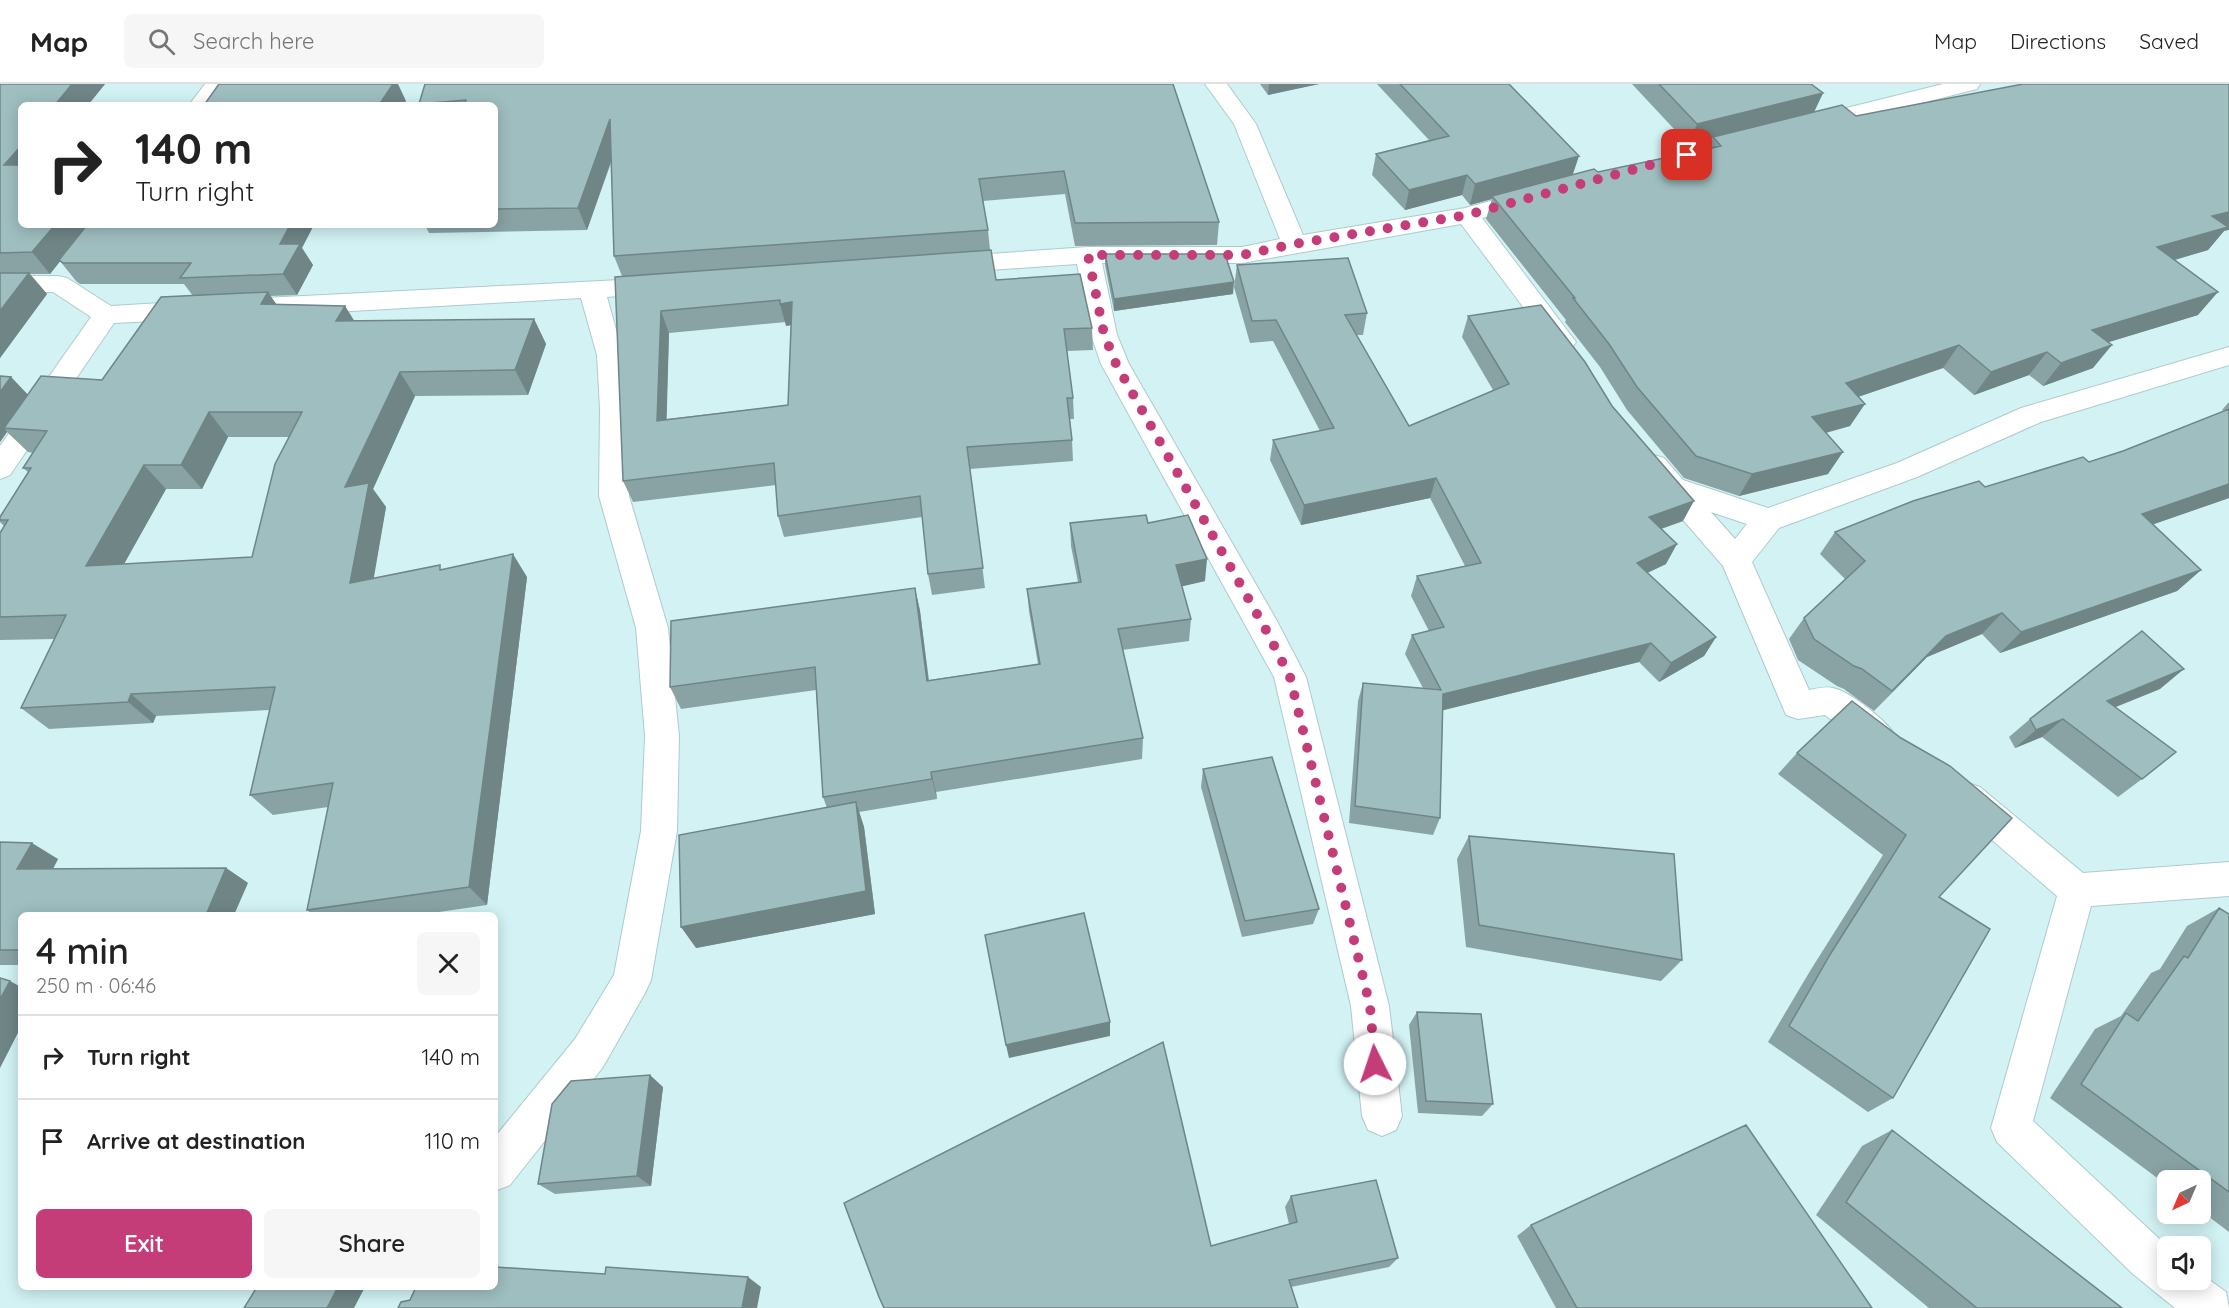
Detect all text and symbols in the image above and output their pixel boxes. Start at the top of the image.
search box [124,14,544,68]
text: Map [30,24,88,59]
icon: search [145,25,178,58]
text: Search here [193,27,315,55]
text: Map [1934,28,1977,54]
text: Directions [2010,28,2106,54]
text: Saved [2139,28,2199,54]
text: 140 m [135,122,252,175]
icon: right [36,126,114,204]
pin [1661,129,1712,180]
icon: arrive [1670,138,1703,171]
text: Turn right [135,174,254,208]
text: 4 min [36,928,129,973]
button: close [417,932,480,995]
text: 250 m · 06:46 [36,973,156,998]
position arrow [1343,1032,1407,1096]
icon: right [36,1041,69,1074]
text: Turn right [87,1043,191,1071]
text: 140 m [421,1043,480,1071]
icon: arrive [36,1125,69,1158]
text: Arrive at destination [87,1127,305,1155]
text: 110 m [425,1127,480,1155]
north arrow [2157,1170,2211,1224]
map controls [2157,1170,2211,1290]
button: Exit [36,1209,252,1278]
button: Share [264,1209,480,1278]
button: sound [2157,1236,2211,1290]

